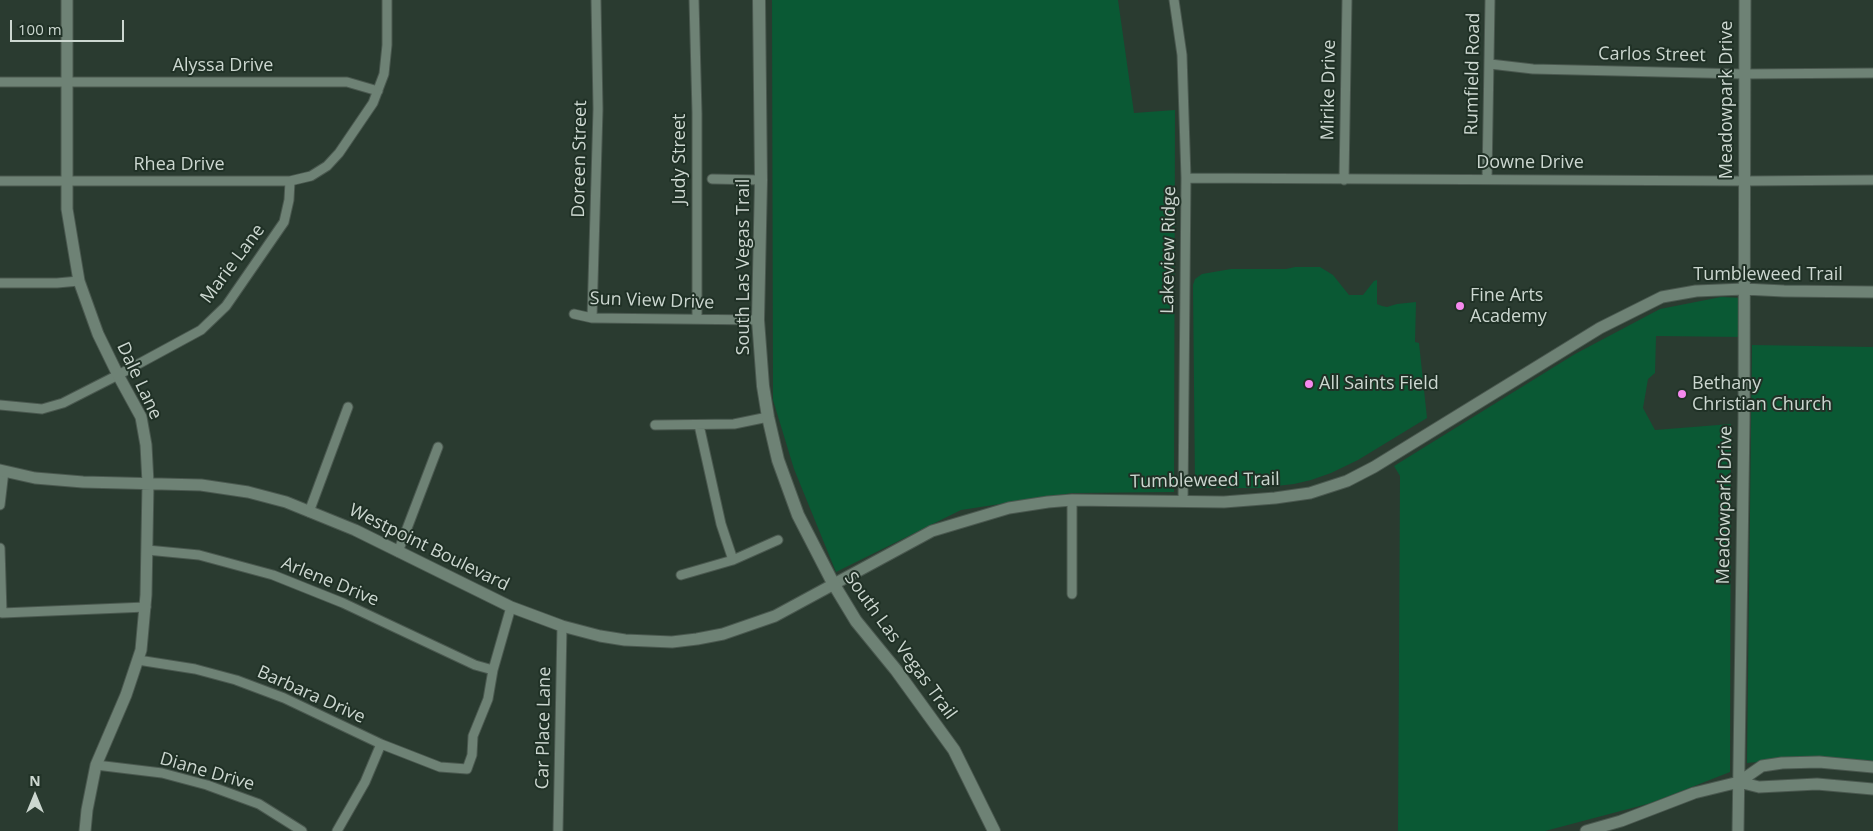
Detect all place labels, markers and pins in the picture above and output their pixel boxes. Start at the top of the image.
place label: Fine Arts Academy [1470,285,1547,328]
marker: Fine Arts Academy [1454,300,1466,312]
place label: All Saints Field [1319,373,1439,395]
place label: Bethany Christian Church [1692,373,1832,416]
marker: All Saints Field [1303,378,1315,390]
marker: Bethany Christian Church [1676,388,1688,400]

